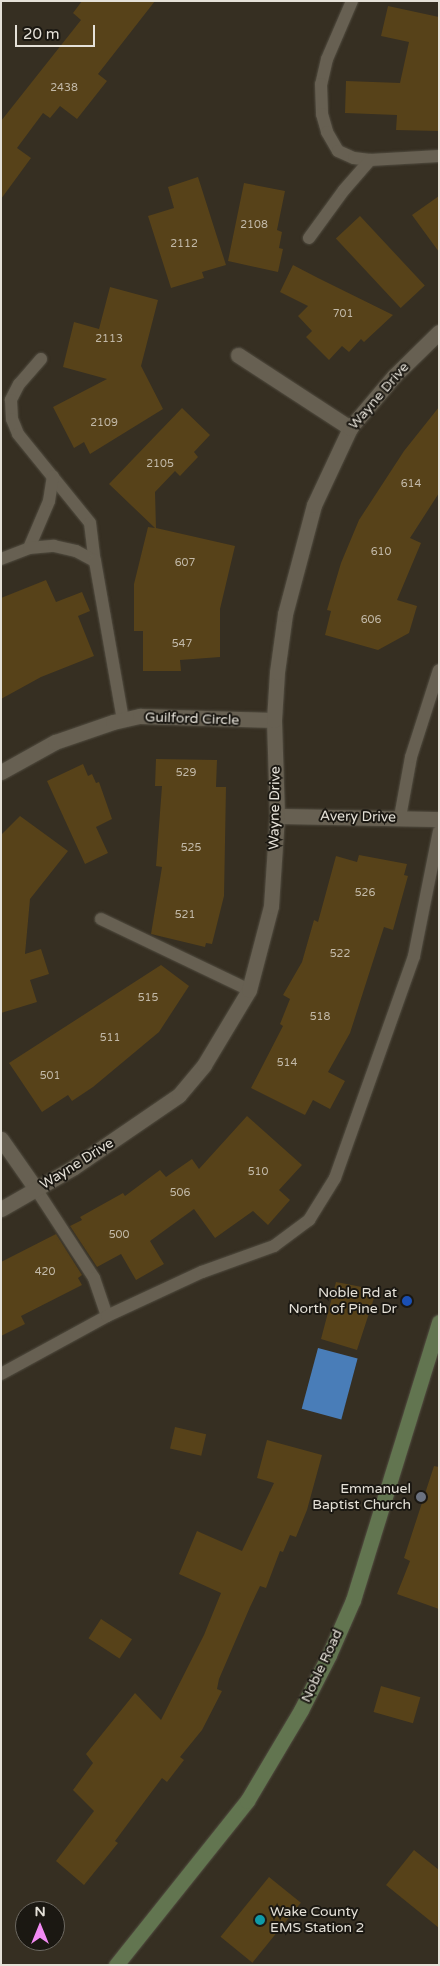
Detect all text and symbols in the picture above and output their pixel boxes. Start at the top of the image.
scale bar [18,15,98,47]
text: 20 m [23,25,60,43]
house number: 2438 [50,81,78,95]
house number: 2108 [240,218,268,232]
house number: 2112 [170,237,198,251]
house number: 701 [333,307,353,321]
house number: 2113 [95,332,123,346]
street label: Wayne Drive [345,359,413,433]
house number: 2109 [90,416,118,430]
house number: 2105 [146,457,174,471]
house number: 614 [401,477,421,491]
house number: 610 [371,545,391,559]
house number: 607 [175,556,195,570]
house number: 606 [361,613,381,627]
house number: 547 [172,637,192,651]
street label: Guilford Circle [145,709,239,729]
house number: 529 [176,766,196,780]
street label: Wayne Drive [266,766,284,850]
street label: Avery Drive [320,808,396,826]
house number: 525 [181,841,201,855]
house number: 526 [355,886,375,900]
house number: 521 [175,908,195,922]
house number: 522 [330,947,350,961]
house number: 515 [138,991,158,1005]
house number: 518 [310,1010,330,1024]
house number: 511 [100,1031,120,1045]
house number: 514 [277,1056,297,1070]
house number: 501 [40,1069,60,1083]
street label: Wayne Drive [37,1135,117,1193]
house number: 510 [248,1165,268,1179]
house number: 506 [170,1186,190,1200]
house number: 500 [109,1228,129,1242]
house number: 420 [35,1265,55,1279]
place label: Noble Rd at North of Pine Dr [289,1285,397,1318]
marker: Noble Rd at North of Pine Dr [401,1295,413,1307]
place label: Emmanuel Baptist Church [312,1481,411,1514]
marker: Emmanuel Baptist Church [415,1491,427,1503]
street label: Noble Road [298,1627,346,1705]
north arrow [15,1901,65,1951]
text: N [34,1903,46,1920]
place label: Wake County EMS Station 2 [270,1904,364,1936]
marker: Wake County EMS Station 2 [254,1914,266,1926]

